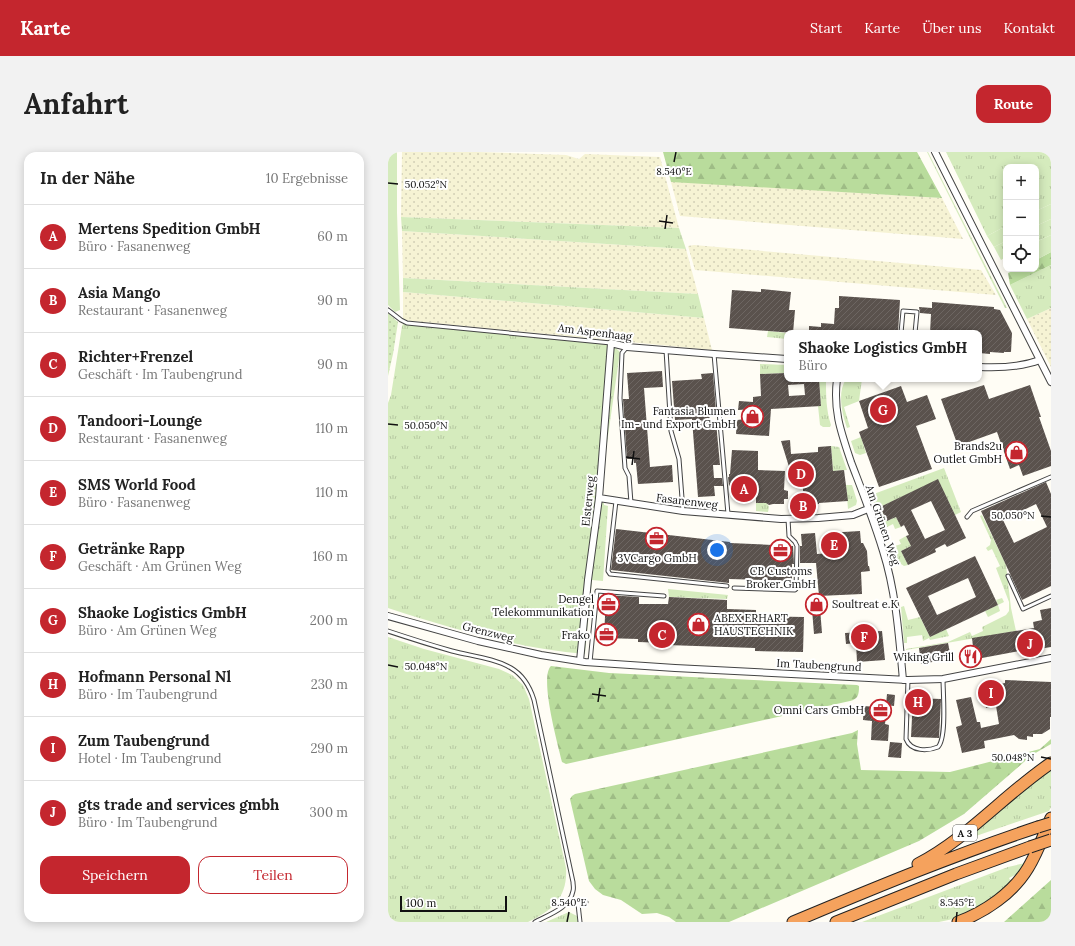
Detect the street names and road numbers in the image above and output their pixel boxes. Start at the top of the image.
street label: Am Aspenhaag [556,320,634,344]
street label: Elsterweg [578,474,598,527]
street label: Am Grünen Weg [862,482,904,568]
street label: Fasanenweg [655,490,719,512]
street label: Grenzweg [461,619,516,645]
street label: Im Taubengrund [776,656,862,674]
road number: A 3 [953,825,977,841]

